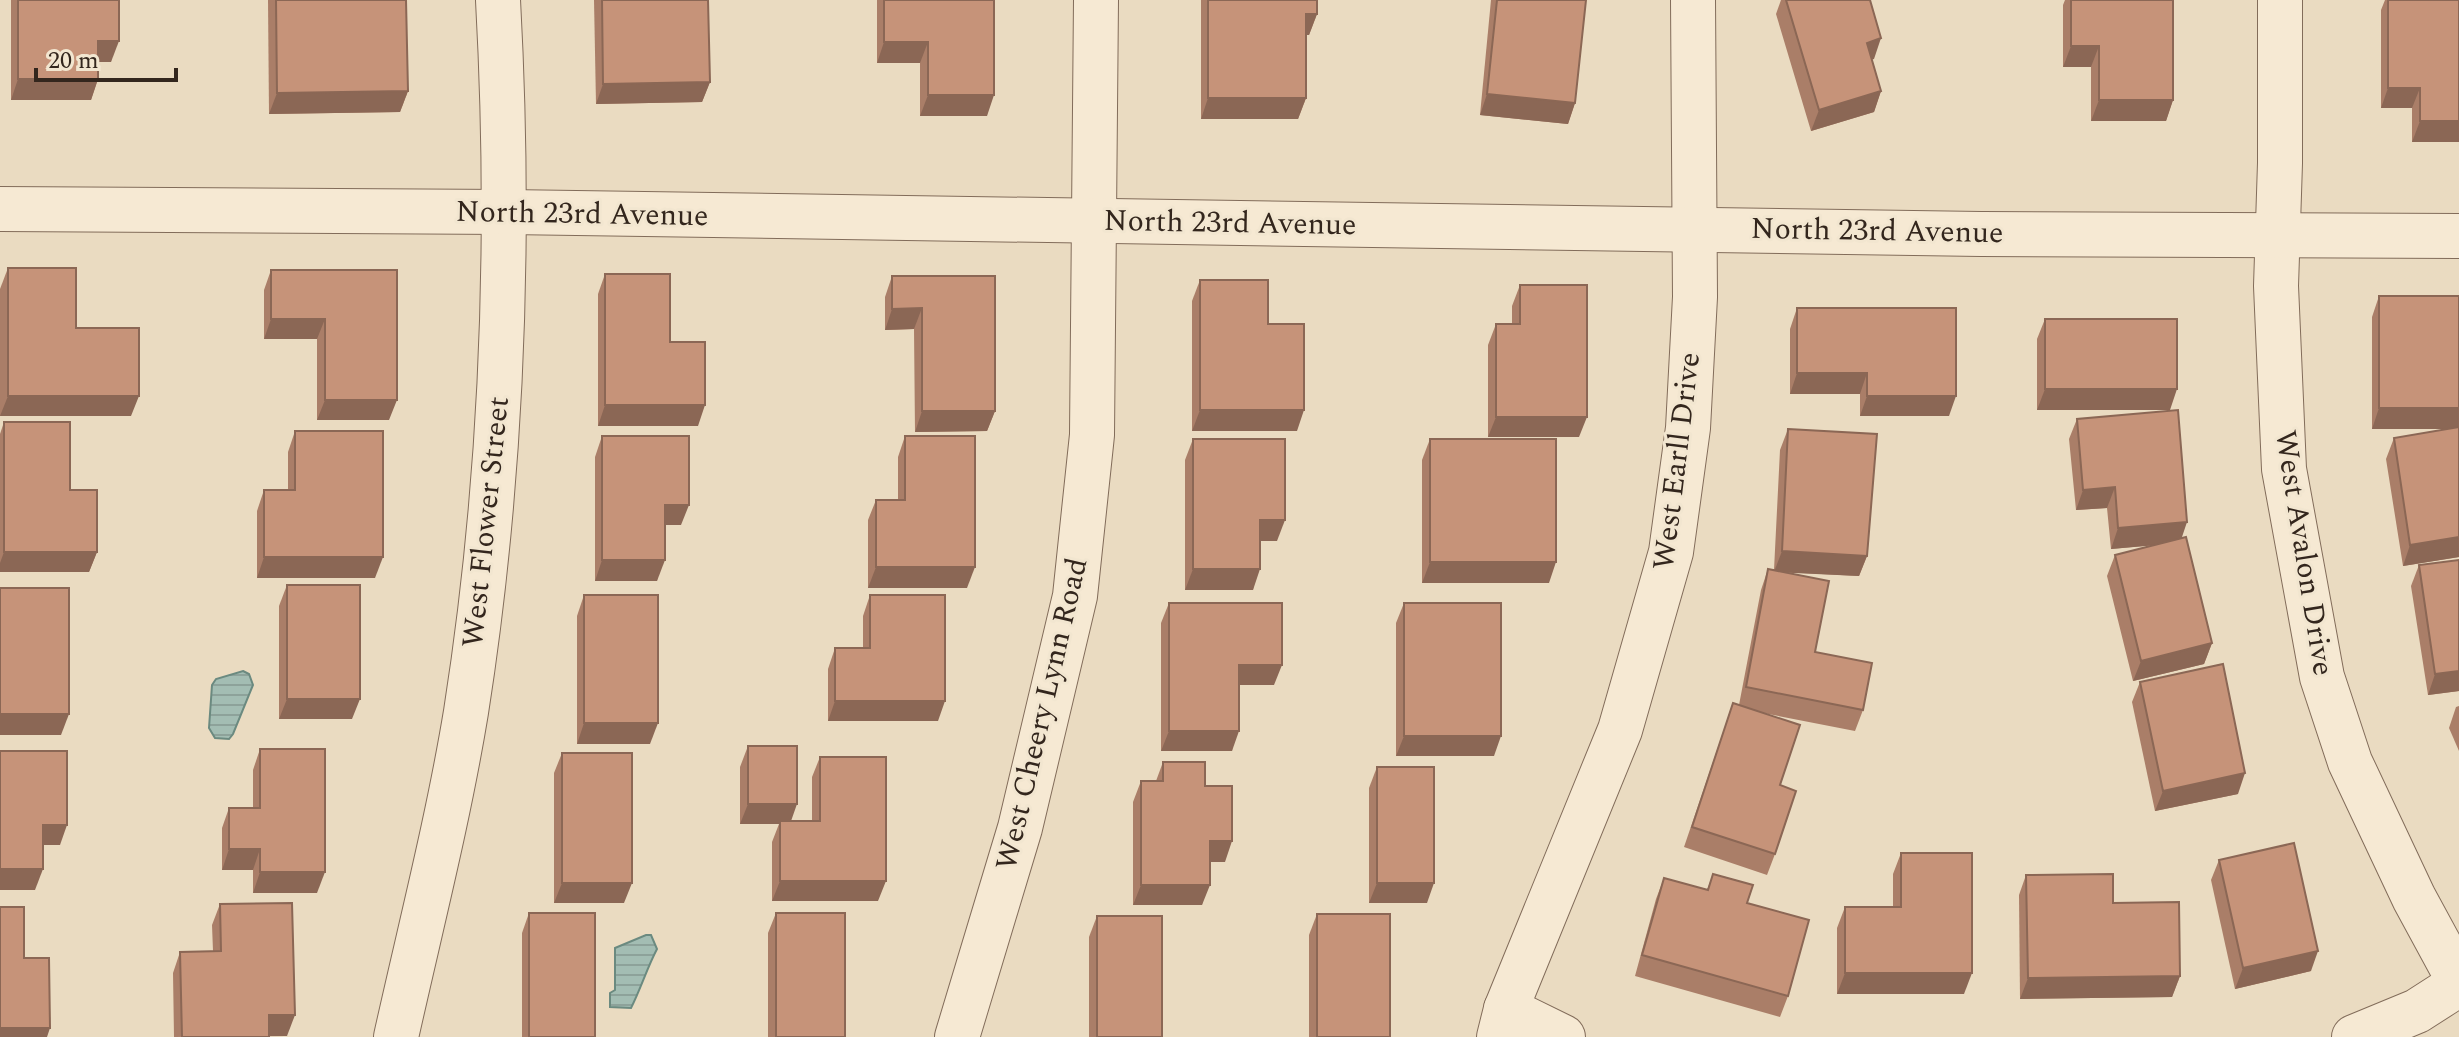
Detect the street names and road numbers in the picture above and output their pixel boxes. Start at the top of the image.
street label: North 23rd Avenue [455,189,709,239]
street label: North 23rd Avenue [1103,198,1357,248]
street label: North 23rd Avenue [1750,206,2004,256]
street label: West Earll Drive [1641,350,1713,572]
street label: West Flower Street [450,394,522,650]
street label: West Avalon Drive [2262,427,2346,679]
street label: West Cheery Lynn Road [984,553,1100,875]

